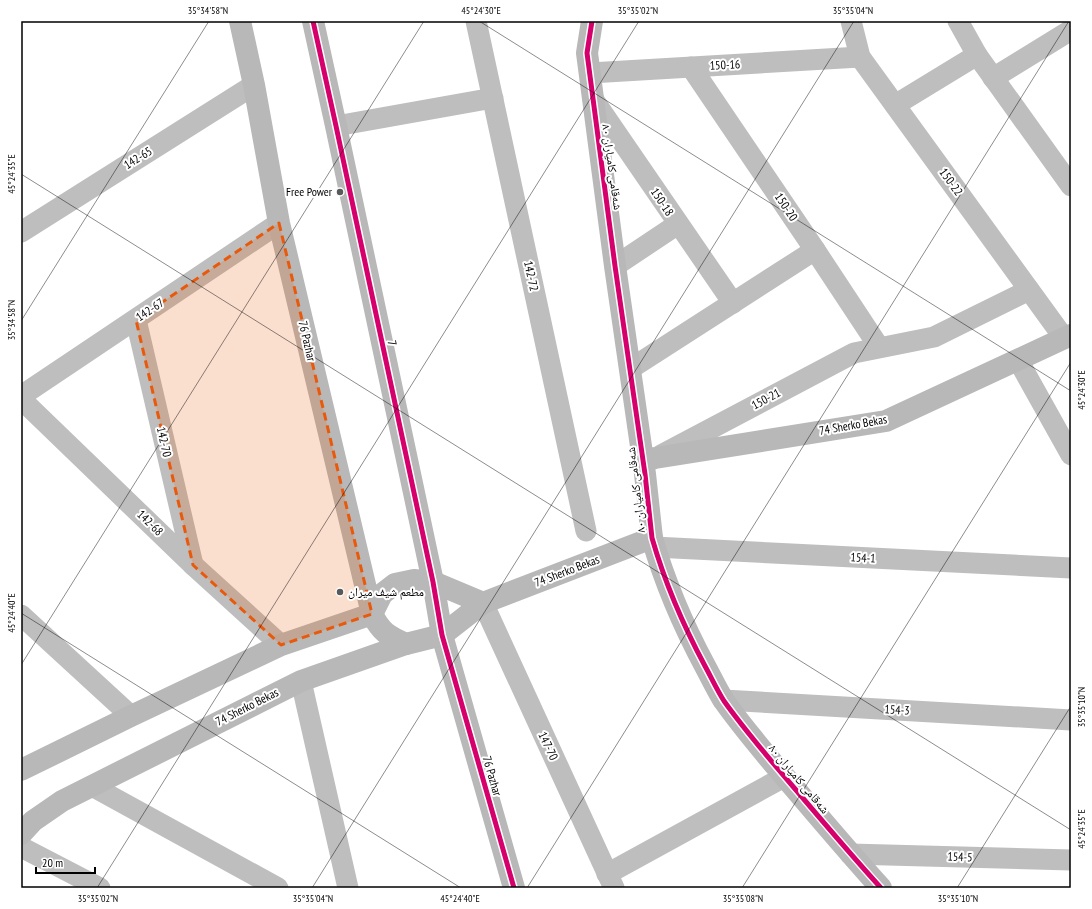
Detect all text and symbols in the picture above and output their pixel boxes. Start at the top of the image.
text: 35°34'58"N [188,4,228,17]
text: 45°24'30"E [461,4,501,17]
text: 35°35'02"N [618,4,658,17]
text: 35°35'04"N [833,4,873,17]
street label: 150-16 [709,56,741,73]
street label: شەقامی کامیاران ٨٠ [599,123,626,211]
street label: 142-65 [121,143,155,172]
text: 45°24'35"E [5,154,18,194]
street label: 150-22 [936,165,966,198]
place label: Free Power [286,184,333,199]
street label: 150-18 [648,185,677,219]
marker: Free Power [335,187,345,197]
street label: 150-20 [772,190,801,224]
street label: 142-72 [521,259,542,292]
street label: 142-67 [133,295,167,324]
text: 35°34'58"N [5,300,18,340]
street label: 76 Pazhar [296,319,320,363]
street label: 7 [385,339,400,347]
text: 45°24'30"E [1075,370,1088,410]
street label: 150-21 [749,385,783,412]
street label: 74 Sherko Bekas [818,411,888,438]
street label: 142-70 [154,425,175,458]
street label: شەقامی کامیاران ٨٠ [623,446,648,534]
street label: 142-68 [134,507,167,539]
street label: 154-1 [850,549,876,566]
street label: 74 Sherko Bekas [532,551,601,590]
place label: مطعم شيف ميران [348,584,424,600]
marker: مطعم شيف ميران [335,587,345,597]
text: 45°24'40"E [5,593,18,633]
street label: 74 Sherko Bekas [213,684,281,729]
text: 35°35'10"N [1075,687,1088,727]
street label: 154-3 [884,701,910,718]
street label: 147-70 [535,729,562,763]
street label: شەقامی کامیاران ٨٠ [766,741,833,817]
street label: 76 Pazhar [480,754,506,798]
text: 45°24'35"E [1075,809,1088,849]
scale bar [36,849,95,875]
street label: 154-5 [947,849,973,864]
text: 20 m [42,855,63,870]
text: 35°35'02"N [78,892,118,905]
text: 35°35'04"N [293,892,333,905]
text: 45°24'40"E [440,892,480,905]
text: 35°35'08"N [723,892,763,905]
text: 35°35'10"N [938,892,978,905]

